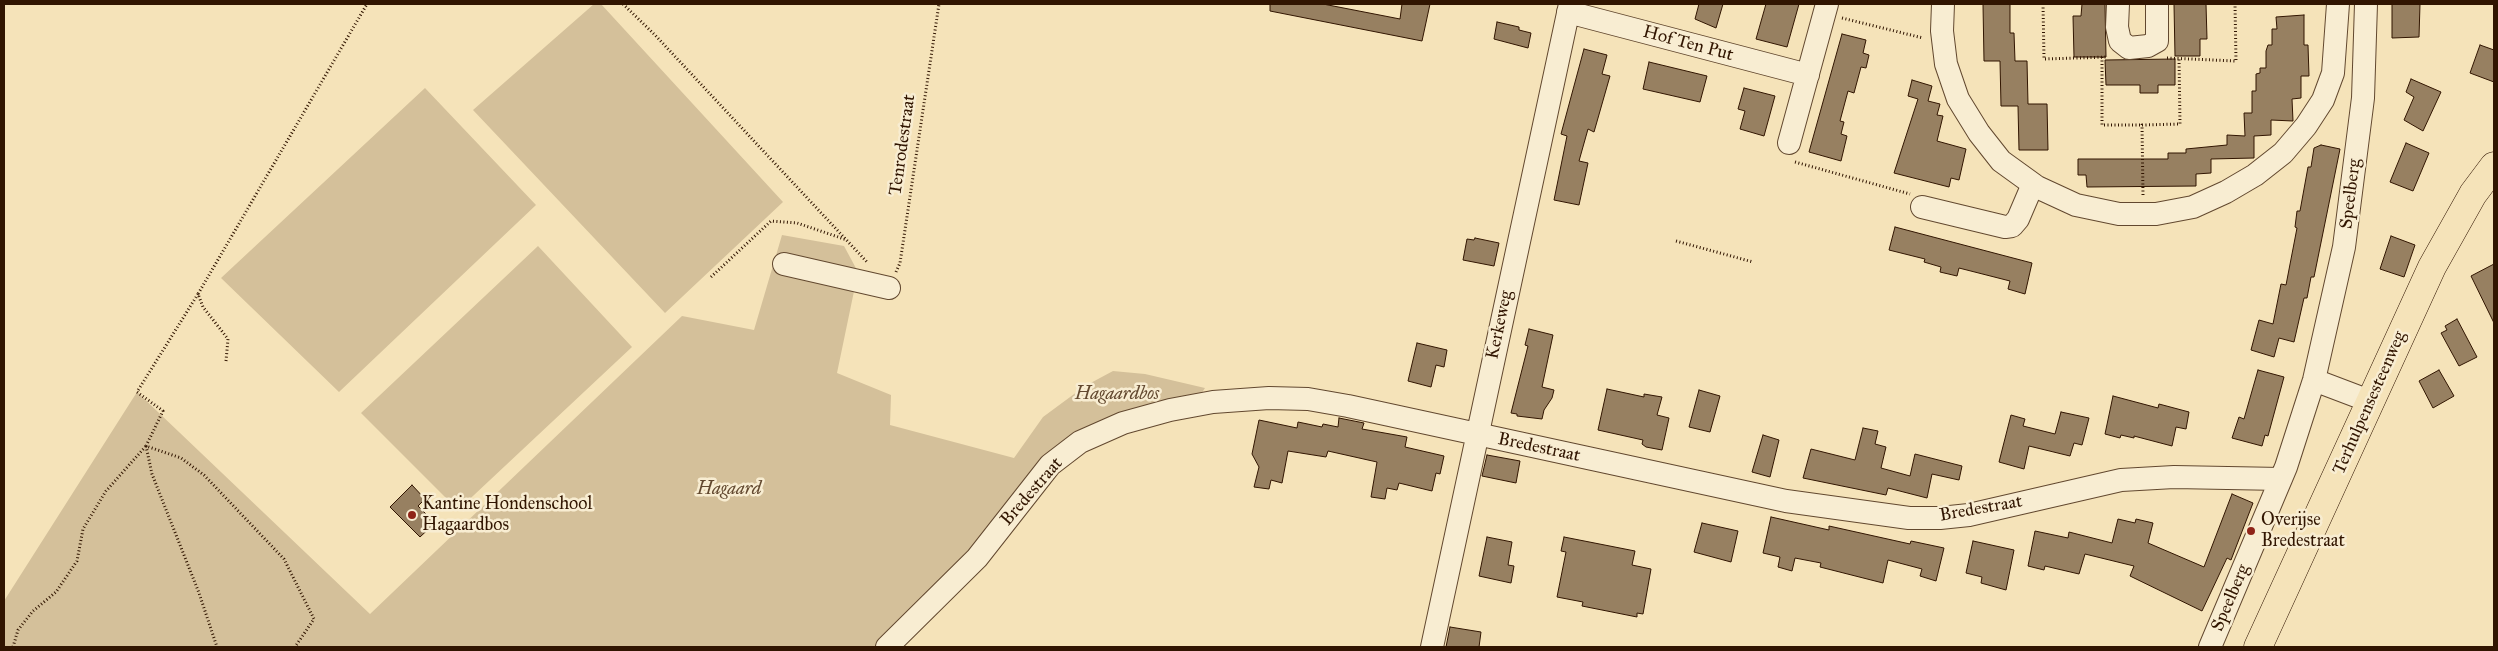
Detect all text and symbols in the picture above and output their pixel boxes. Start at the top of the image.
street label: Hof Ten Put [1640,22,1736,66]
street label: Tenrodestraat [885,93,921,197]
street label: Speelberg [2336,158,2366,230]
street label: Kerkeweg [1482,289,1518,361]
street label: Terhulpensesteenweg [2329,328,2411,478]
park label: Hagaardbos [1075,384,1159,406]
street label: Bredestraat [1496,429,1582,467]
street label: Bredestraat [996,453,1068,531]
park label: Hagaard [697,479,761,501]
street label: Bredestraat [1938,491,2024,527]
place label: Kantine Hondenschool Hagaardbos [422,494,592,536]
marker: Kantine Hondenschool Hagaardbos [406,509,418,521]
place label: Overijse Bredestraat [2261,510,2345,552]
marker: Overijse Bredestraat [2245,525,2257,537]
street label: Speelberg [2207,561,2255,635]

